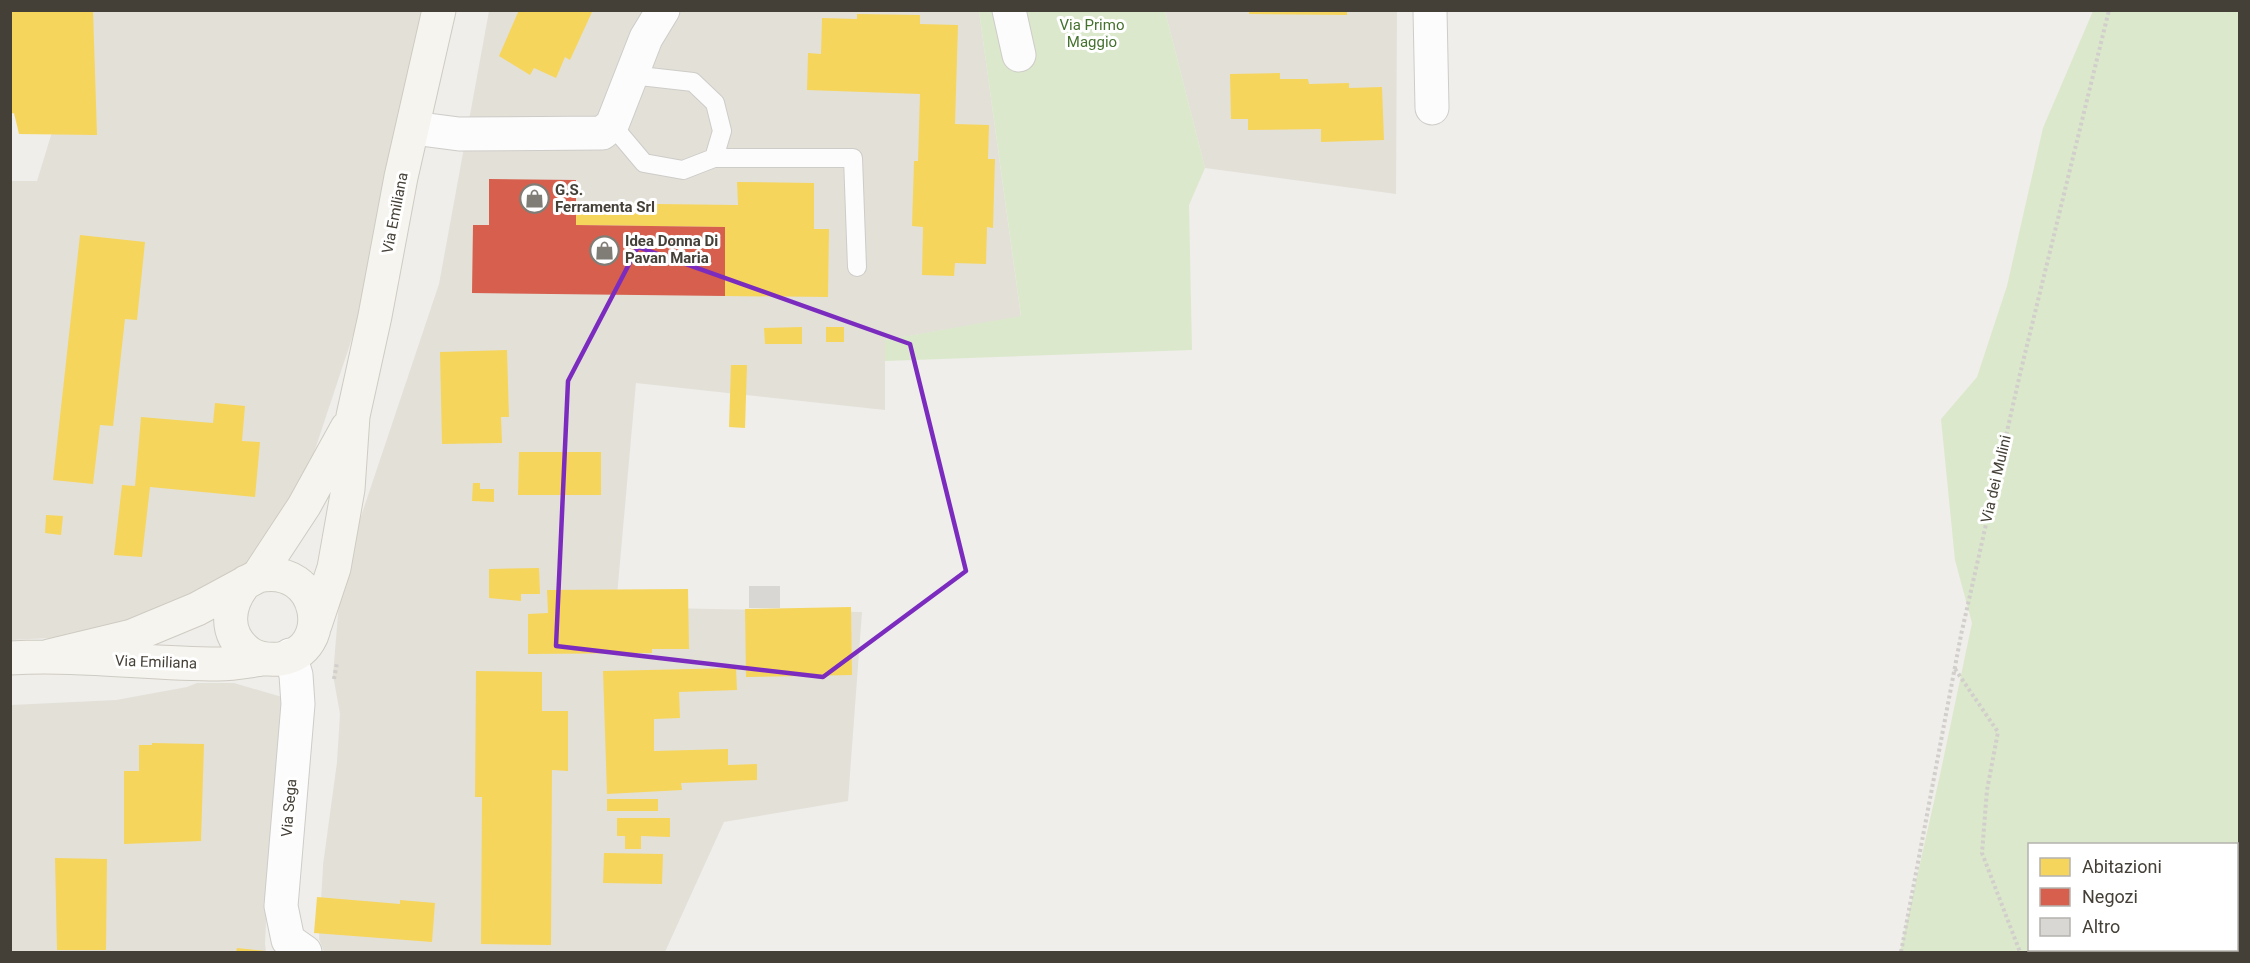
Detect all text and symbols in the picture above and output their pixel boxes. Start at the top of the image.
park label: Via Primo Maggio [1060,16,1124,51]
street label: Via Emiliana [378,171,412,255]
place label: G.S. Ferramenta Srl [555,181,655,216]
shop icon: G.S. Ferramenta Srl [518,183,550,215]
place label: Idea Donna Di Pavan Maria [625,232,718,267]
shop icon: Idea Donna Di Pavan Maria [588,234,620,266]
street label: Via dei Mulini [1977,433,2015,525]
street label: Via Emiliana [115,652,197,672]
street label: Via Sega [277,778,301,838]
legend [2028,843,2238,951]
text: Abitazioni [2082,856,2162,877]
text: Negozi [2082,886,2138,907]
text: Altro [2082,916,2120,937]

